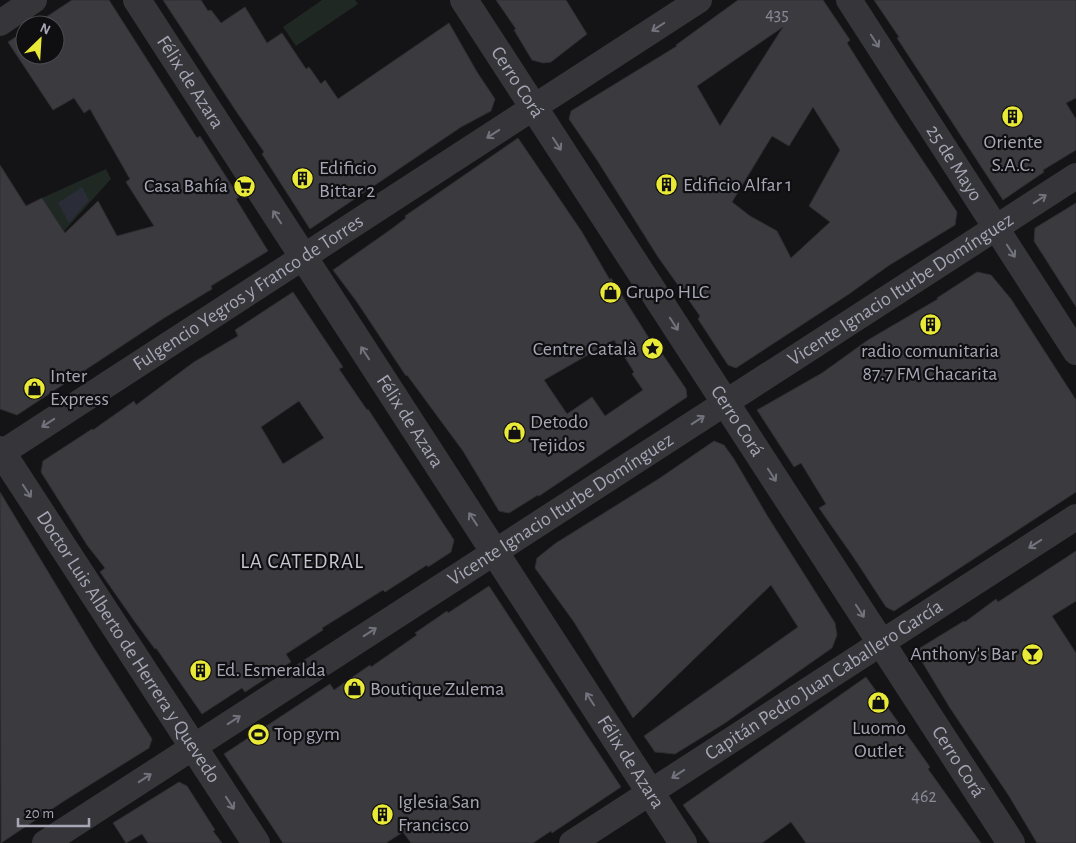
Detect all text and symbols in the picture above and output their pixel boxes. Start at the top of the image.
house number: 435 [765,6,789,24]
north arrow [15,15,65,65]
text: N [38,21,52,38]
one-way arrow [652,22,666,32]
street label: Félix de Azara [153,32,228,132]
one-way arrow [870,34,880,48]
street label: Cerro Corá [487,43,548,121]
building icon: Oriente S.A.C. [1001,104,1025,128]
street label: 25 de Mayo [922,121,986,205]
one-way arrow [486,129,500,139]
place label: Oriente S.A.C. [984,132,1042,175]
one-way arrow [552,136,562,150]
place label: Edificio Bittar 2 [319,158,377,201]
building icon: Edificio Bittar 2 [291,167,315,191]
building icon: Edificio Alfar 1 [655,173,679,197]
supermarket icon: Casa Bahía [232,174,256,198]
place label: Edificio Alfar 1 [683,175,792,195]
place label: Casa Bahía [144,176,228,196]
one-way arrow [1033,194,1047,204]
street label: Vicente Ignacio Iturbe Domínguez [784,209,1017,370]
one-way arrow [272,210,282,224]
street label: Fulgencio Yegros y Franco de Torres [130,211,367,375]
one-way arrow [1006,244,1016,258]
shop icon: Grupo HLC [598,280,622,304]
place label: Grupo HLC [626,282,709,302]
building icon: radio comunitaria 87.7 FM Chacarita [918,313,942,337]
one-way arrow [669,317,679,331]
place icon: Centre Català [641,337,665,361]
place label: Centre Català [533,339,637,359]
place label: radio comunitaria 87.7 FM Chacarita [861,341,999,384]
one-way arrow [360,346,371,360]
place label: Inter Express [50,366,109,409]
street label: Félix de Azara [373,371,447,471]
shop icon: Inter Express [22,376,46,400]
street label: Cerro Corá [707,382,768,460]
place label: Detodo Tejidos [530,412,588,455]
one-way arrow [691,415,705,425]
one-way arrow [42,418,56,428]
shop icon: Detodo Tejidos [502,421,526,445]
street label: Vicente Ignacio Iturbe Domínguez [444,429,677,590]
one-way arrow [767,468,777,482]
one-way arrow [22,483,32,497]
street label: Doctor Luis Alberto de Herrera y Quevedo [33,507,224,786]
one-way arrow [468,512,478,526]
one-way arrow [1028,538,1042,549]
district label: LA CATEDRAL [240,551,364,572]
street label: Capitán Pedro Juan Caballero García [702,596,946,764]
one-way arrow [856,604,866,618]
one-way arrow [363,627,377,637]
bar icon: Anthony's Bar [1021,642,1045,666]
place label: Anthony's Bar [910,644,1018,664]
building icon: Ed. Esmeralda [188,658,212,682]
place label: Ed. Esmeralda [216,660,326,680]
shop icon: Boutique Zulema [342,677,366,701]
place label: Boutique Zulema [370,679,505,699]
shop icon: Luomo Outlet [867,690,891,714]
one-way arrow [584,693,594,707]
street label: Félix de Azara [593,712,668,812]
one-way arrow [227,715,241,725]
place label: Luomo Outlet [852,718,906,761]
sports icon: Top gym [246,722,270,746]
street label: Cerro Corá [928,723,989,801]
place label: Top gym [274,724,340,744]
one-way arrow [672,770,686,780]
one-way arrow [137,773,151,783]
house number: 462 [911,788,937,806]
place label: Iglesia San Francisco [398,792,480,835]
scale bar [18,796,89,828]
one-way arrow [225,796,235,810]
building icon: Iglesia San Francisco [370,802,394,826]
text: 20 m [25,806,54,821]

